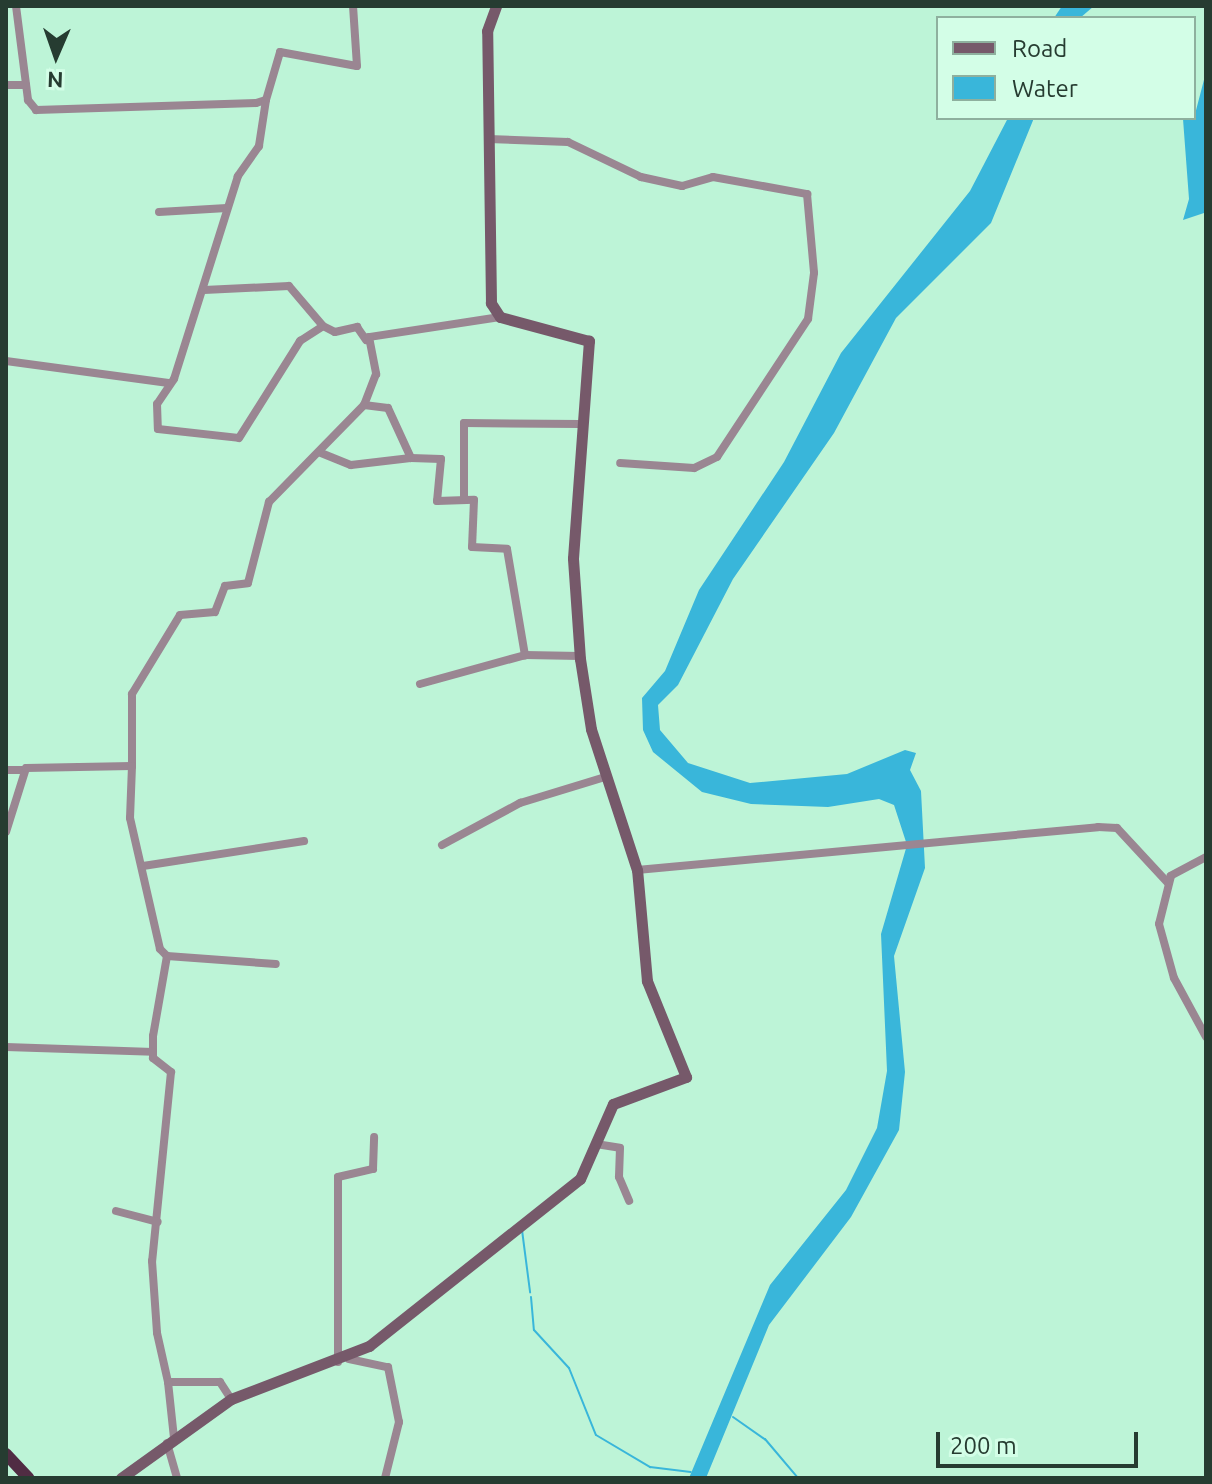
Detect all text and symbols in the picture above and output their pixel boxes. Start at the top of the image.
north arrow [16,16,96,96]
legend [936,16,1196,120]
text: Road [1012,35,1067,62]
text: N [47,68,64,93]
text: Water [1012,75,1078,102]
scale bar [940,1416,1142,1466]
text: 200 m [950,1432,1017,1459]

